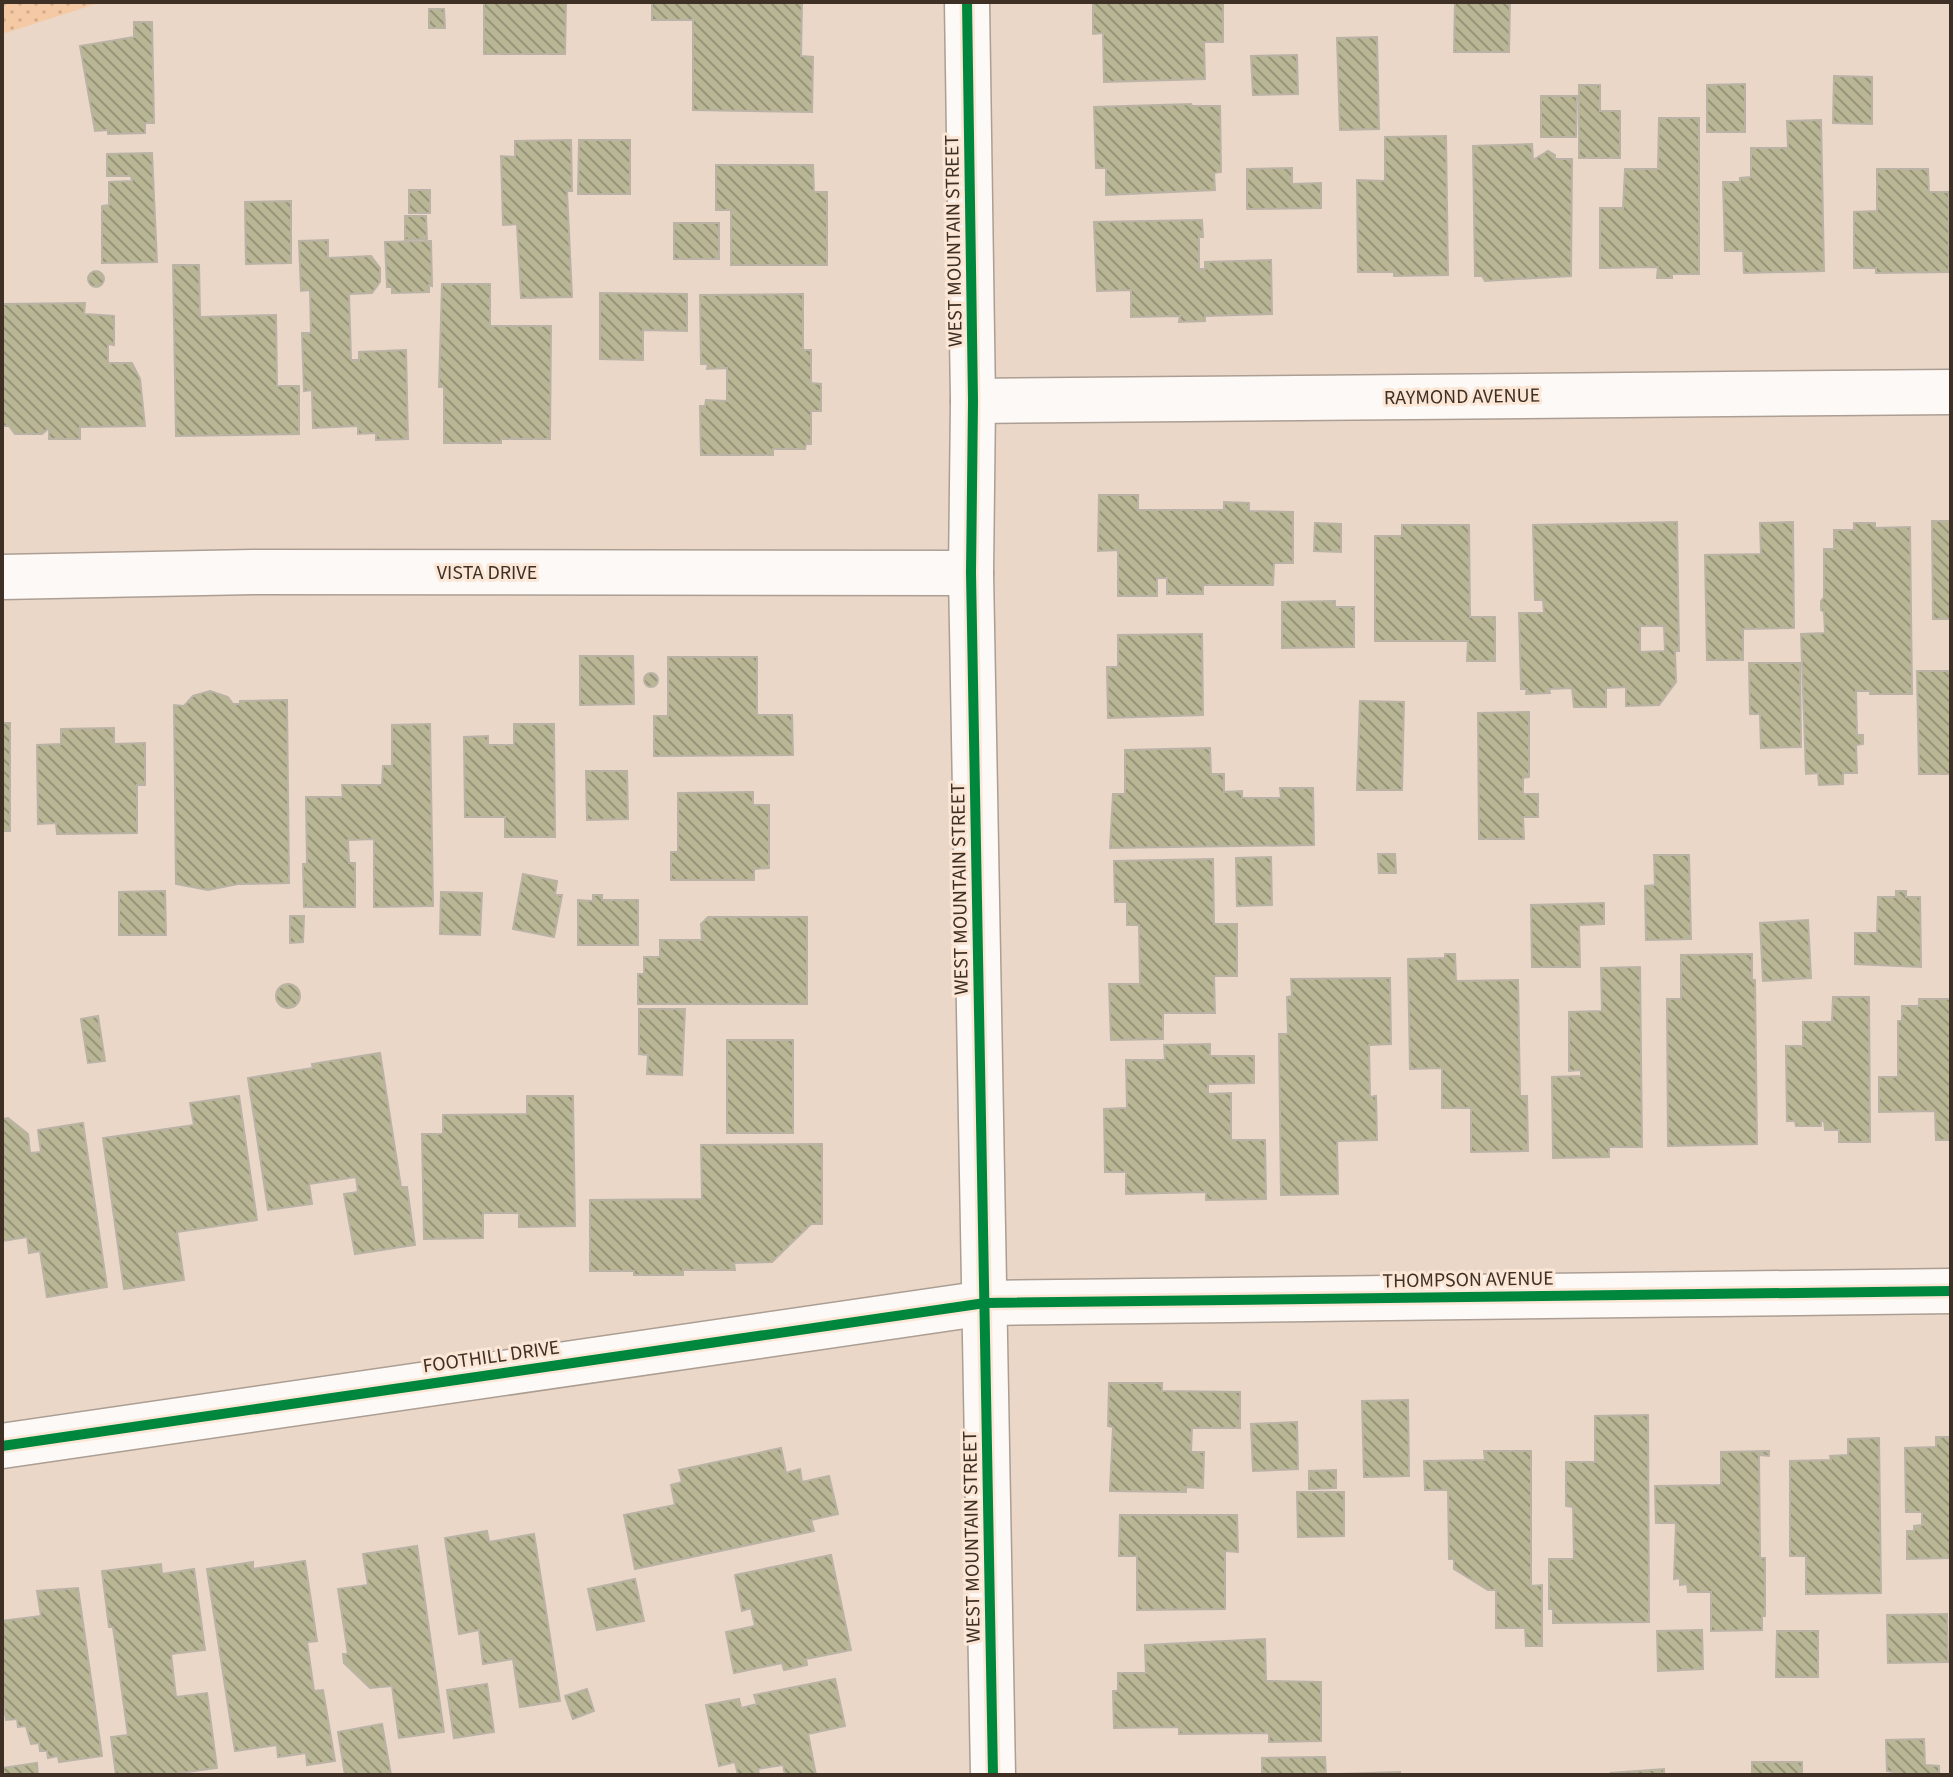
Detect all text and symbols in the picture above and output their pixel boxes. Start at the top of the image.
street label: WEST MOUNTAIN STREET [938,134,970,347]
street label: RAYMOND AVENUE [1384,382,1540,412]
street label: VISTA DRIVE [437,559,537,587]
street label: WEST MOUNTAIN STREET [944,782,976,995]
street label: THOMPSON AVENUE [1382,1265,1554,1295]
street label: FOOTHILL DRIVE [421,1334,561,1380]
street label: WEST MOUNTAIN STREET [956,1430,988,1643]

